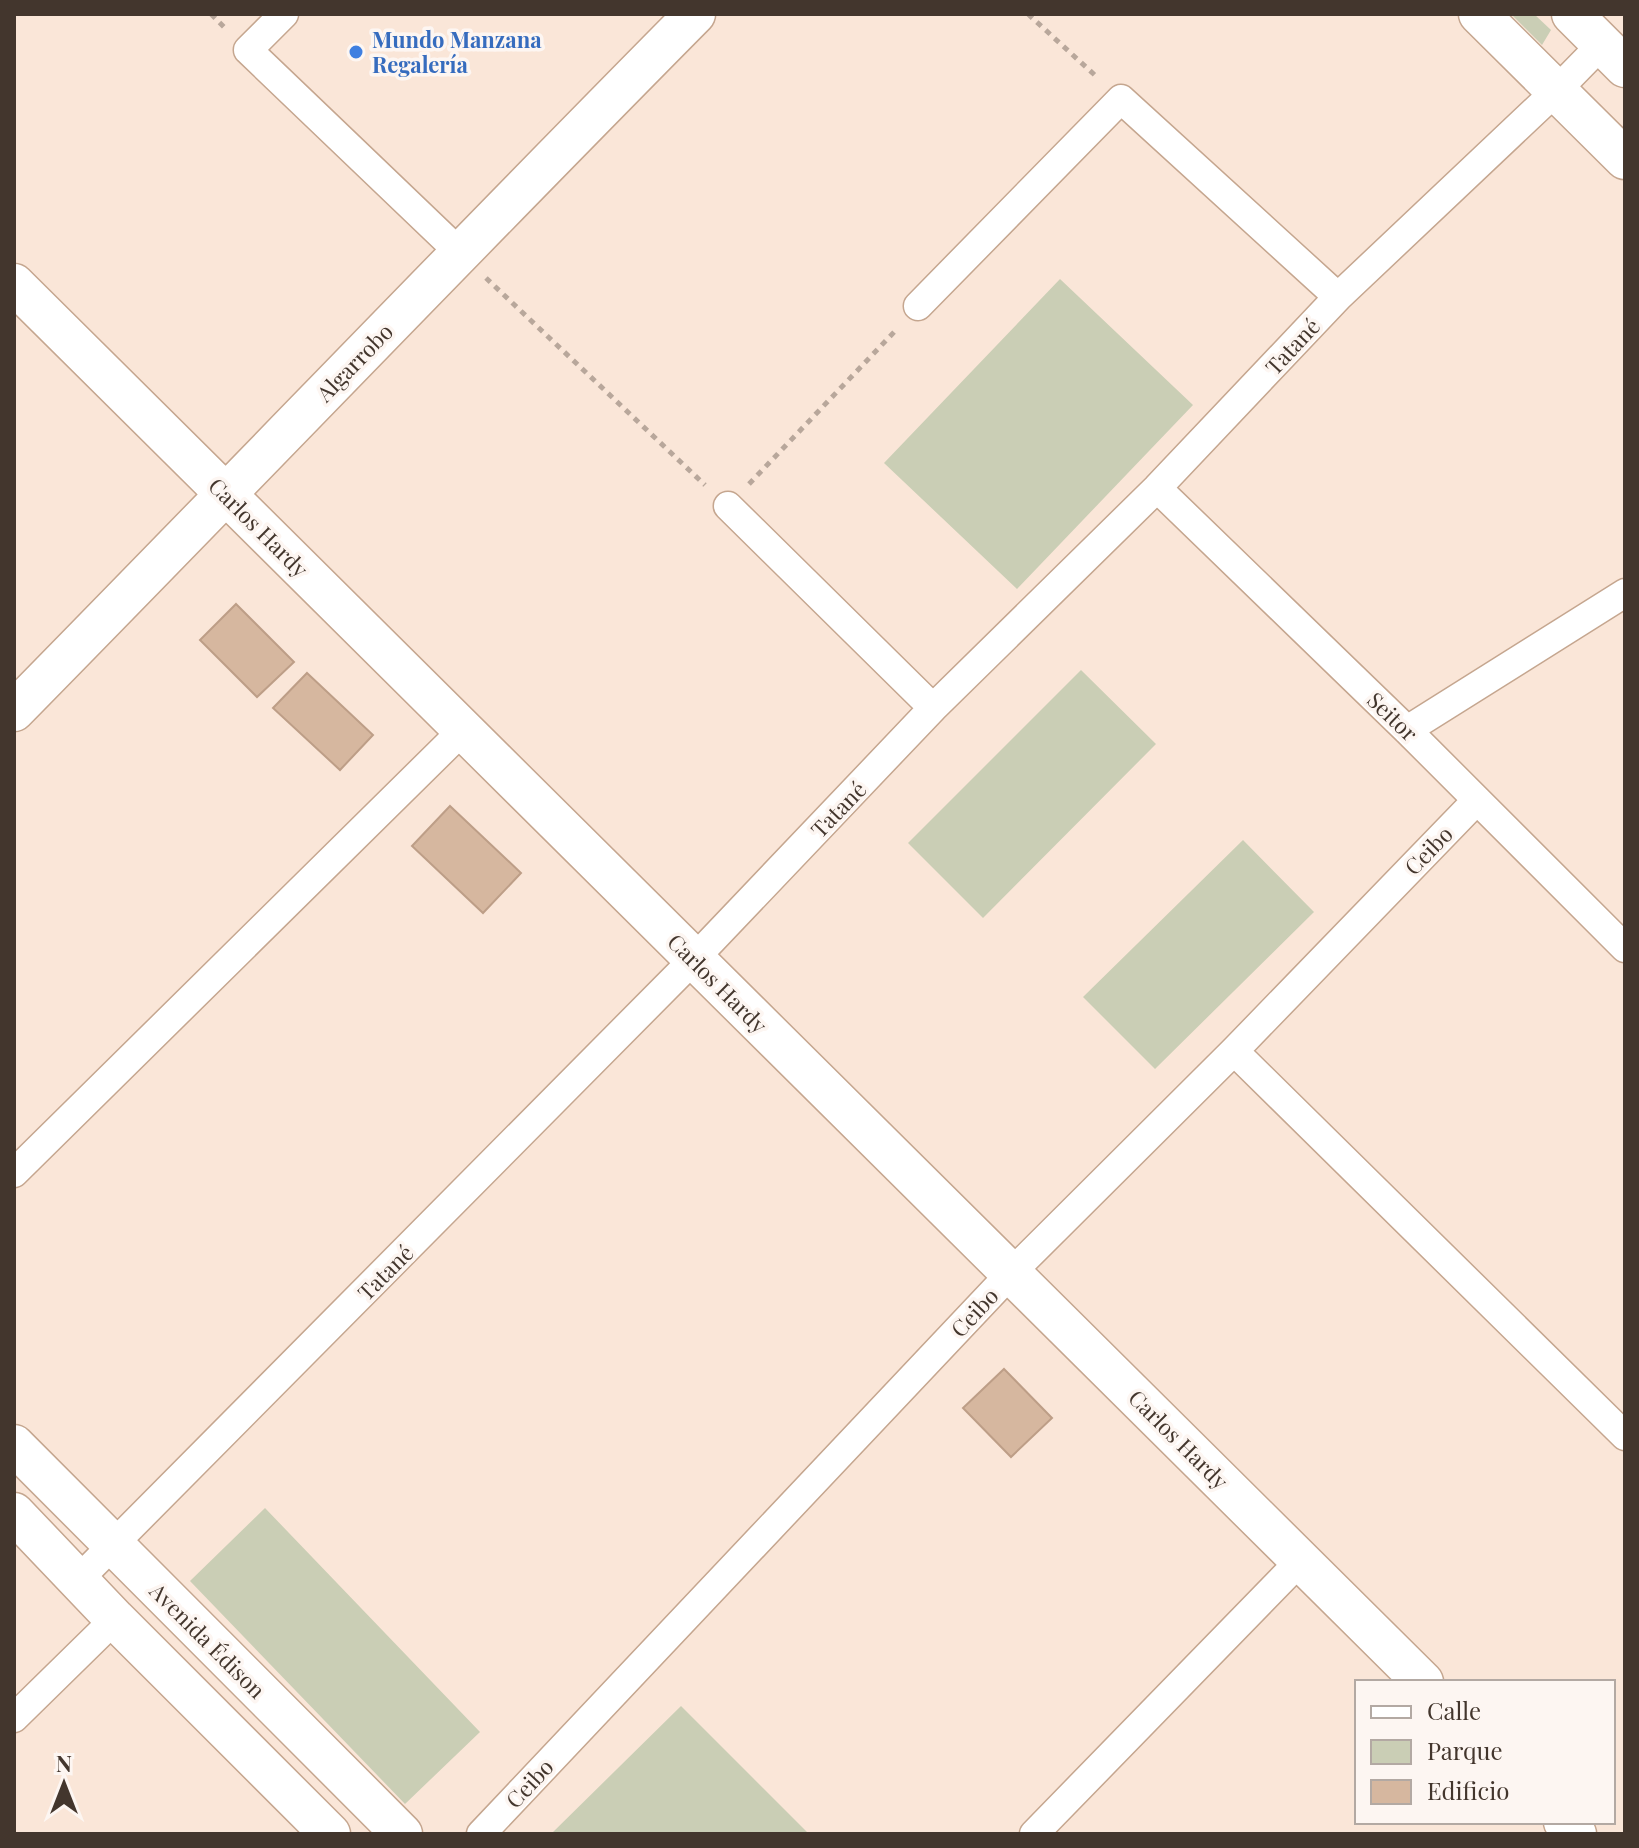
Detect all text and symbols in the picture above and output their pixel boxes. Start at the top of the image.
place label: Mundo Manzana Regalería [372,24,542,79]
marker: Mundo Manzana Regalería [347,43,365,61]
street label: Tatané [1258,311,1326,381]
street label: Algarrobo [308,316,399,408]
street label: Carlos Hardy [203,471,315,583]
street label: Seitor [1361,685,1425,747]
street label: Tatané [804,774,872,844]
street label: Ceibo [1397,819,1459,881]
street label: Carlos Hardy [662,927,774,1039]
street label: Tatané [351,1238,419,1306]
street label: Ceibo [944,1281,1004,1343]
street label: Carlos Hardy [1123,1383,1235,1495]
street label: Avenida Édison [143,1575,272,1704]
legend [1355,1680,1615,1824]
text: Calle [1427,1694,1481,1726]
text: Parque [1427,1734,1503,1766]
north arrow [24,1744,104,1824]
text: N [56,1748,72,1778]
street label: Ceibo [499,1752,559,1814]
text: Edificio [1427,1774,1509,1806]

